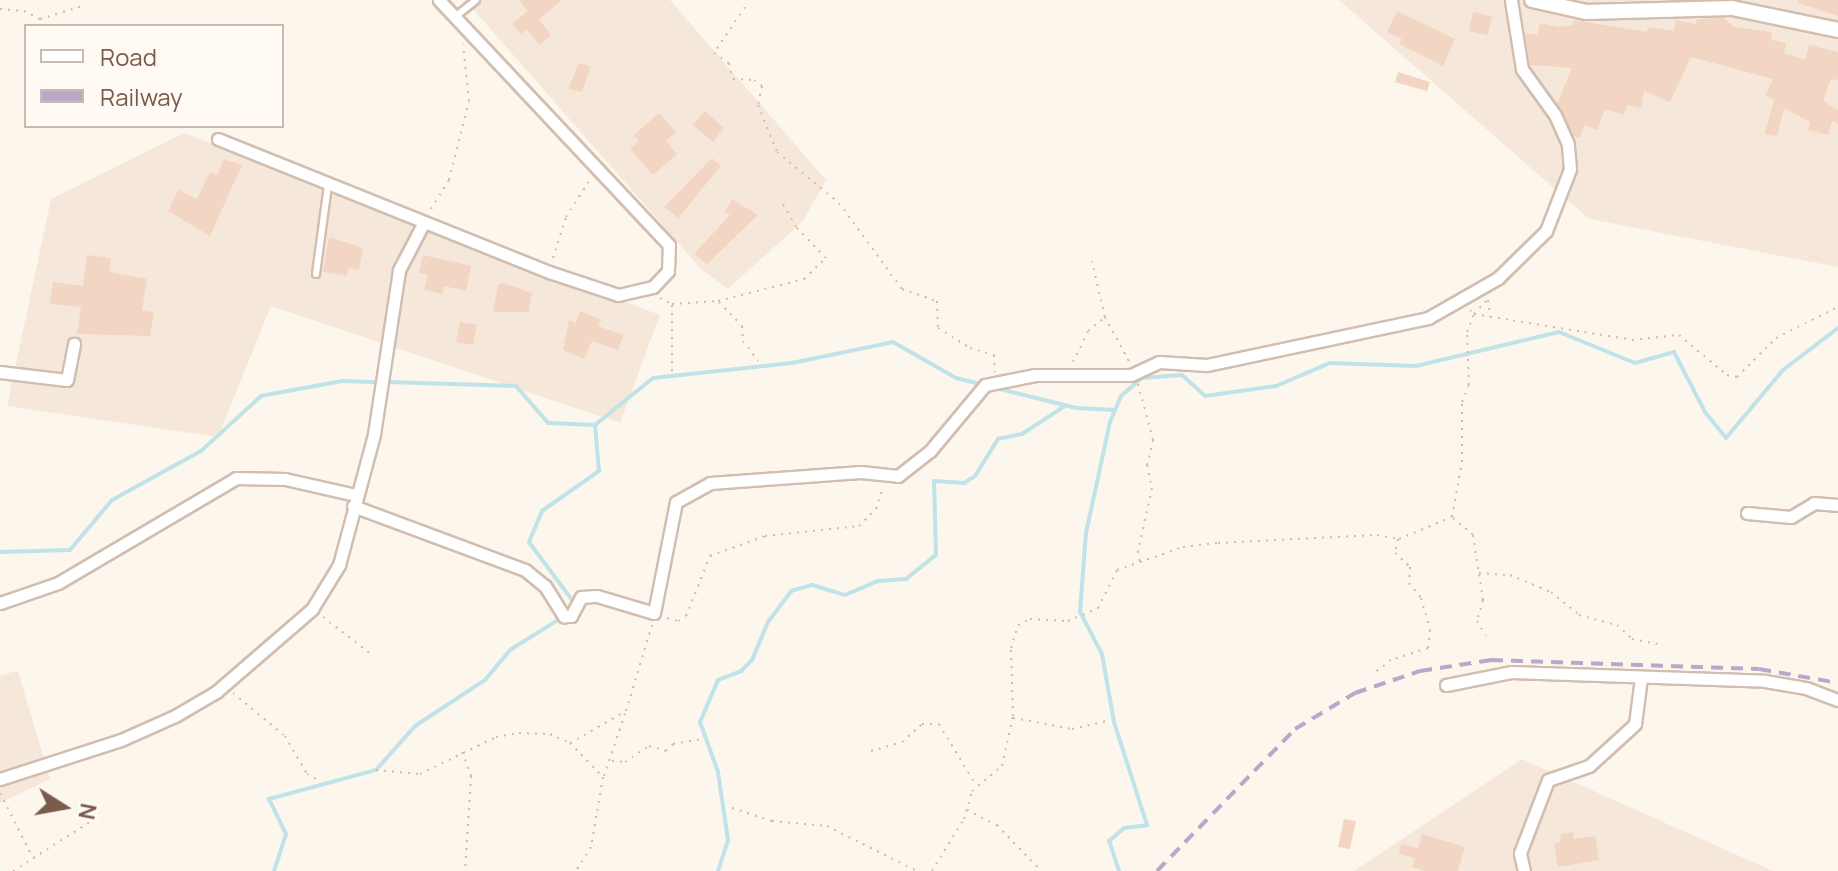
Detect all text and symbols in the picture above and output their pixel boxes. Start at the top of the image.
legend [24,24,284,128]
text: Road [100,40,157,73]
text: Railway [100,80,183,113]
north arrow [24,767,104,847]
text: N [71,801,104,822]

